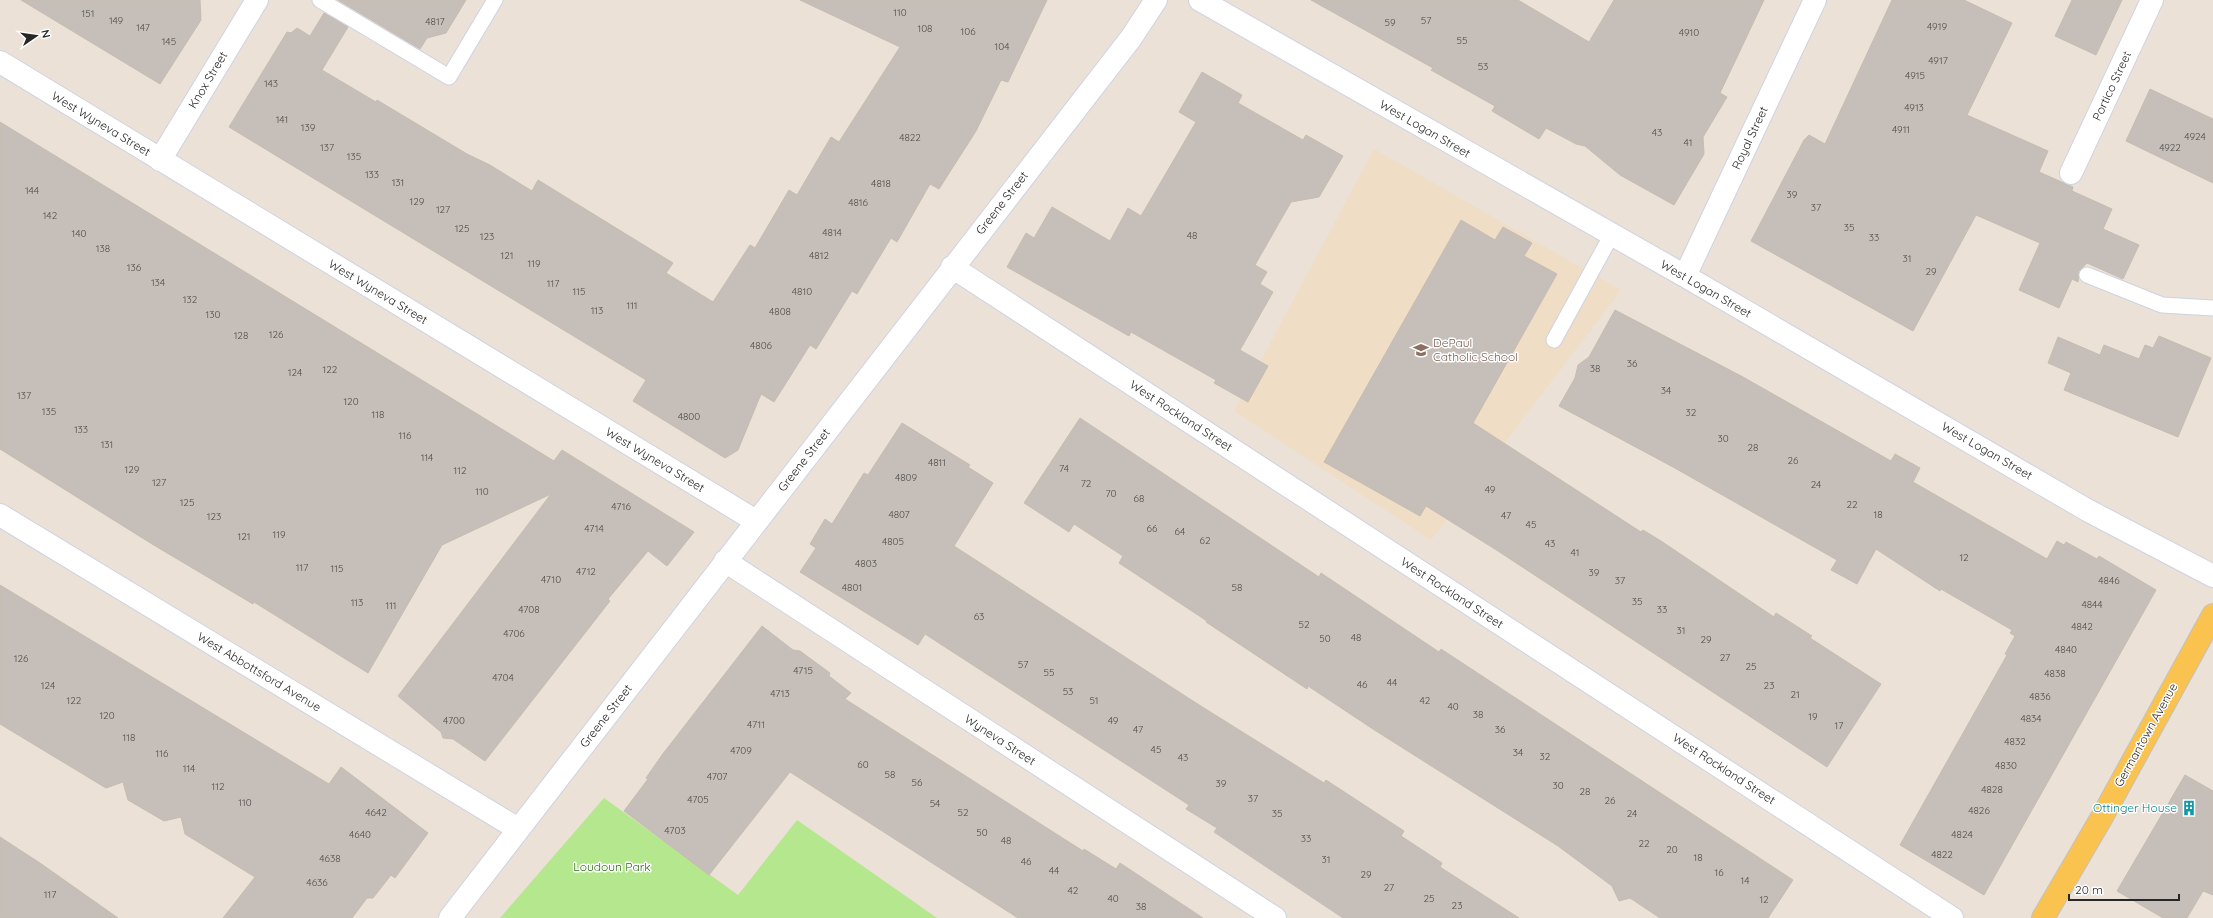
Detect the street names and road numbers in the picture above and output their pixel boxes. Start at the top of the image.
street label: Knox Street [185,48,230,111]
street label: Portico Street [2089,49,2134,123]
street label: West Wyneva Street [49,88,154,159]
street label: West Logan Street [1377,96,1473,161]
street label: Royal Street [1728,104,1771,172]
street label: Greene Street [972,168,1031,237]
street label: West Wyneva Street [326,256,431,327]
street label: West Logan Street [1658,256,1754,321]
street label: West Rockland Street [1127,377,1235,454]
street label: West Logan Street [1939,418,2035,483]
street label: West Wyneva Street [603,424,708,495]
street label: Greene Street [774,425,833,494]
street label: West Rockland Street [1398,554,1506,631]
street label: West Abbottsford Avenue [195,629,324,715]
street label: Germantown Avenue [2111,680,2180,789]
street label: Greene Street [576,681,635,750]
street label: Wyneva Street [962,711,1039,768]
street label: West Rockland Street [1670,730,1778,807]

